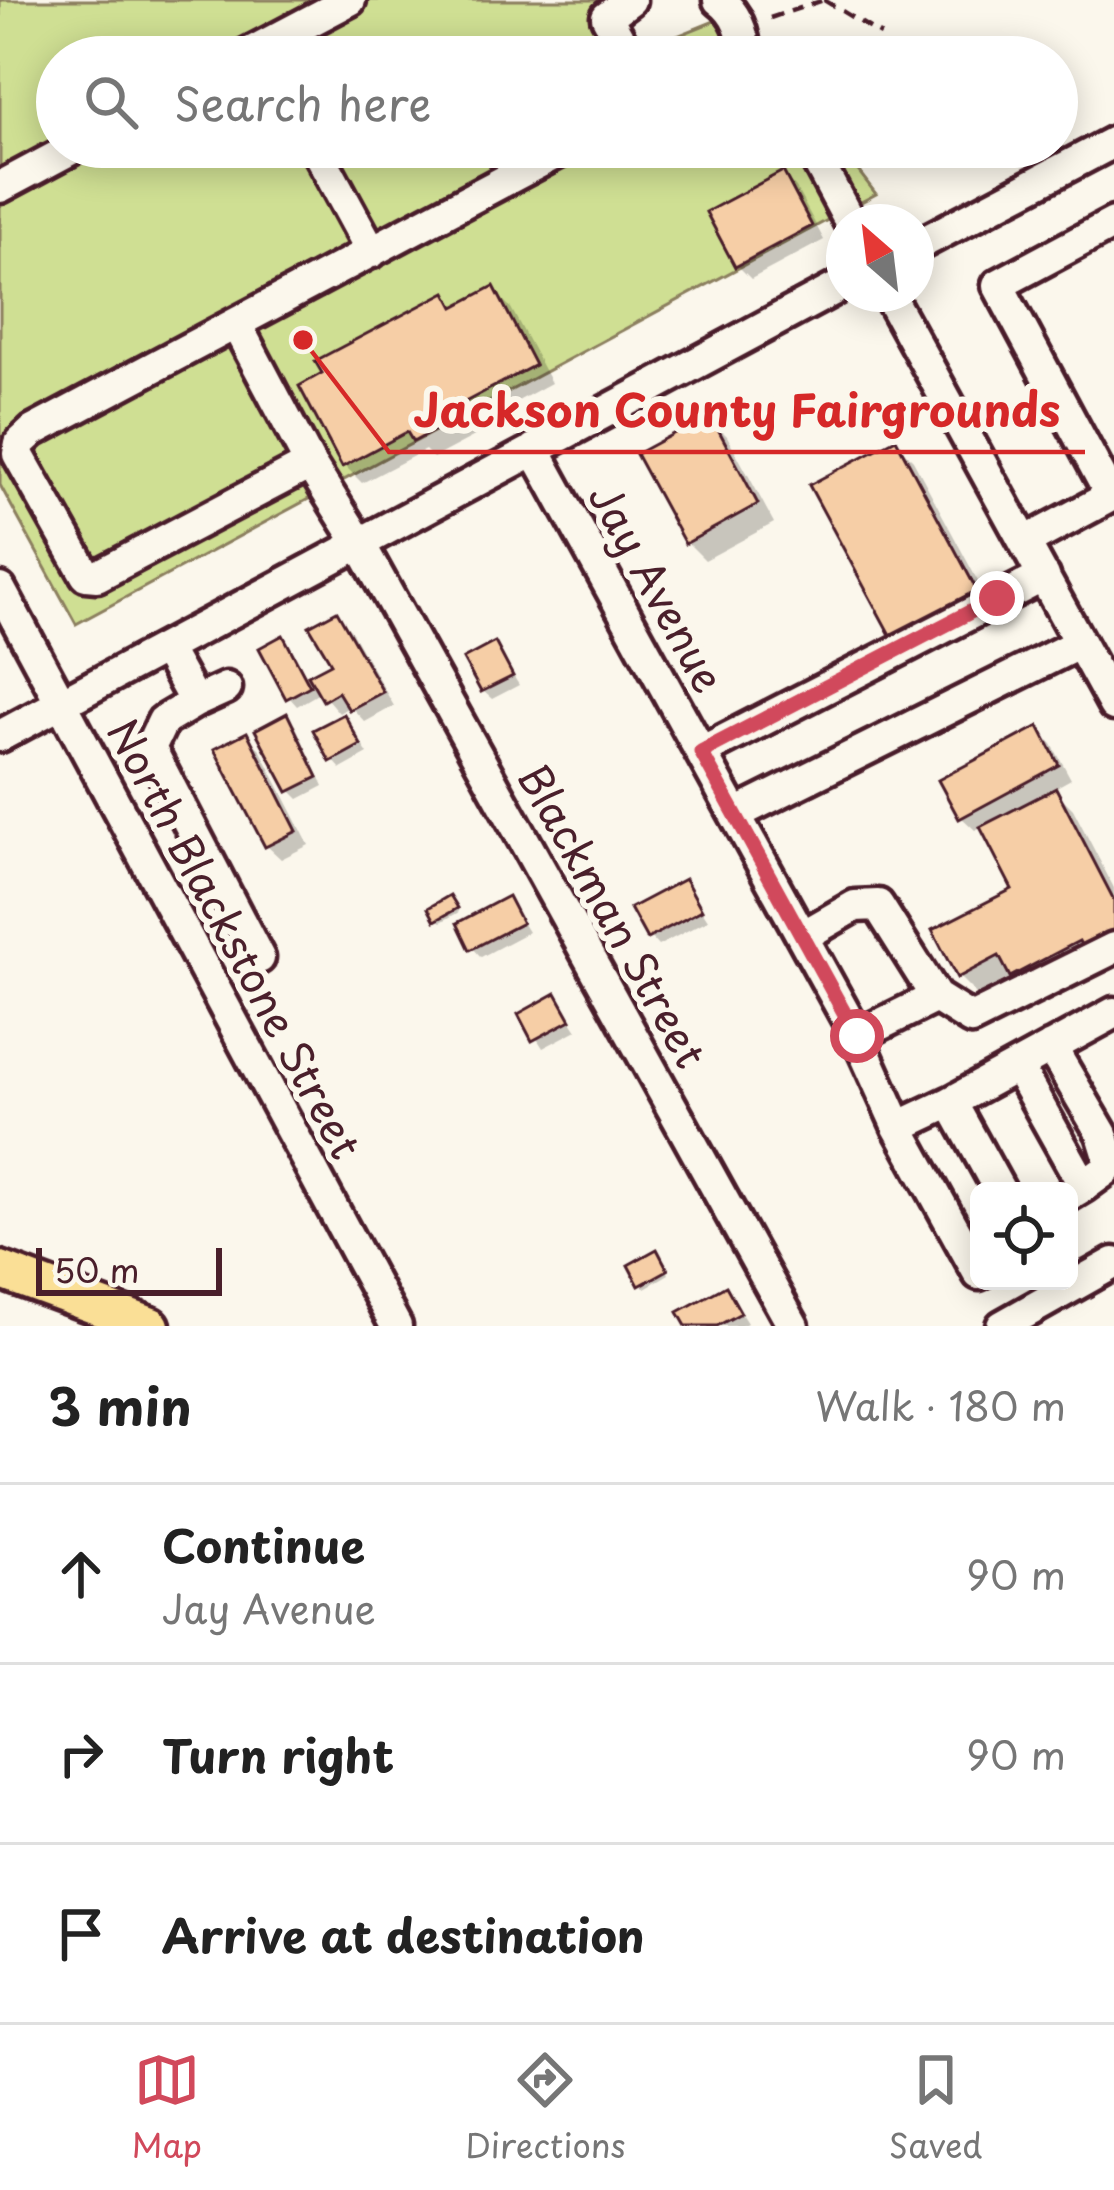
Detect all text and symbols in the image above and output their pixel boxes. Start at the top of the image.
search box [36,36,1078,168]
text: Search here [174,68,431,136]
icon: search [78,69,144,135]
north arrow [826,204,934,312]
callout: Jackson County Fairgrounds [389,371,1085,452]
text: Jackson County Fairgrounds [414,374,1060,442]
street label: Jay Avenue [575,471,741,703]
route end [970,571,1024,625]
street label: North Blackstone Street [93,707,379,1169]
street label: Blackman Street [504,752,724,1078]
route start [830,1009,884,1063]
map controls [970,1182,1078,1290]
button: locate [970,1182,1078,1290]
scale bar [36,1242,222,1295]
text: 50 m [54,1244,140,1294]
text: 3 min [48,1366,192,1443]
text: Walk · 180 m [816,1375,1066,1434]
text: Continue [162,1510,365,1578]
icon: ahead [48,1541,114,1607]
text: 90 m [966,1544,1066,1603]
text: Jay Avenue [162,1578,376,1637]
text: Turn right [162,1720,394,1788]
icon: right [48,1721,114,1787]
text: 90 m [966,1724,1066,1783]
text: Arrive at destination [162,1900,645,1968]
icon: arrive [48,1901,114,1967]
tab: Map [132,2047,202,2169]
tab: Directions [465,2047,626,2169]
tab: Saved [889,2047,982,2169]

